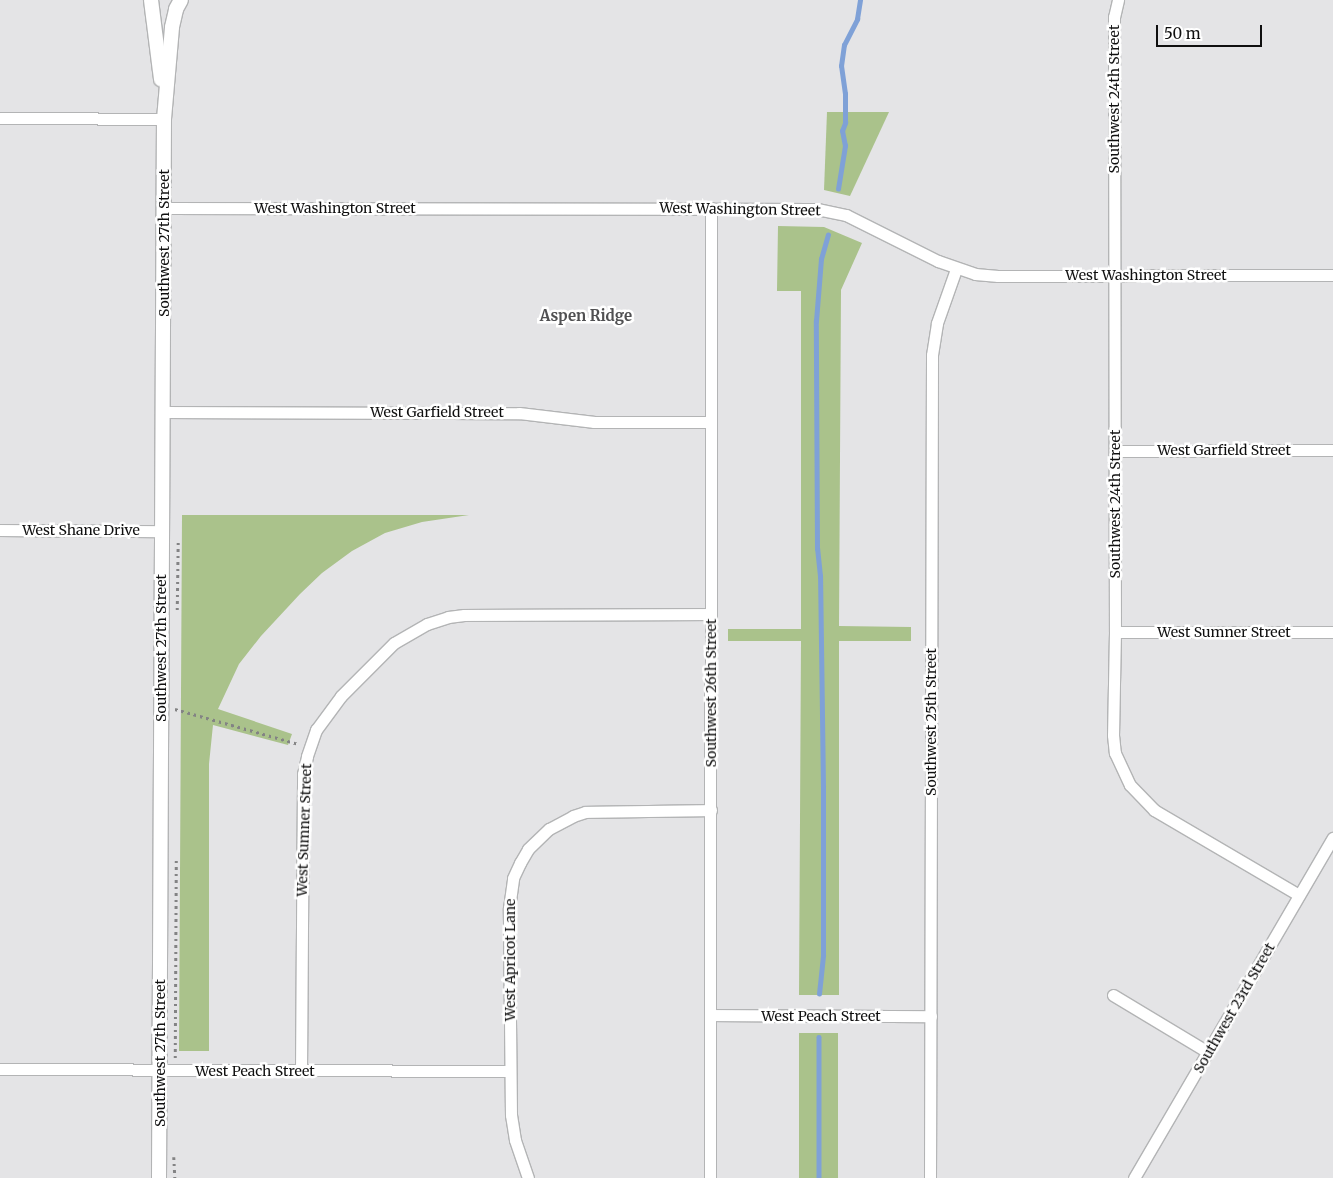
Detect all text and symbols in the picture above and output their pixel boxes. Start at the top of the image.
scale bar [1158,15,1264,47]
text: 50 m [1164,24,1201,43]
street label: Southwest 24th Street [1106,25,1122,173]
street label: Southwest 27th Street [156,169,172,317]
street label: West Washington Street [659,199,821,219]
street label: West Washington Street [254,200,416,216]
street label: West Washington Street [1065,267,1227,283]
district label: Aspen Ridge [540,307,632,325]
street label: West Garfield Street [370,404,504,420]
street label: Southwest 24th Street [1107,430,1123,578]
street label: West Garfield Street [1157,442,1291,458]
street label: West Shane Drive [22,522,140,538]
street label: Southwest 27th Street [153,574,169,722]
street label: Southwest 26th Street [703,619,719,767]
street label: West Sumner Street [1157,624,1291,640]
street label: Southwest 25th Street [923,648,939,796]
street label: West Sumner Street [293,763,315,897]
street label: West Apricot Lane [502,899,518,1021]
street label: Southwest 23rd Street [1190,940,1278,1076]
street label: Southwest 27th Street [152,979,168,1127]
street label: West Peach Street [761,1008,881,1024]
street label: West Peach Street [195,1063,315,1079]

